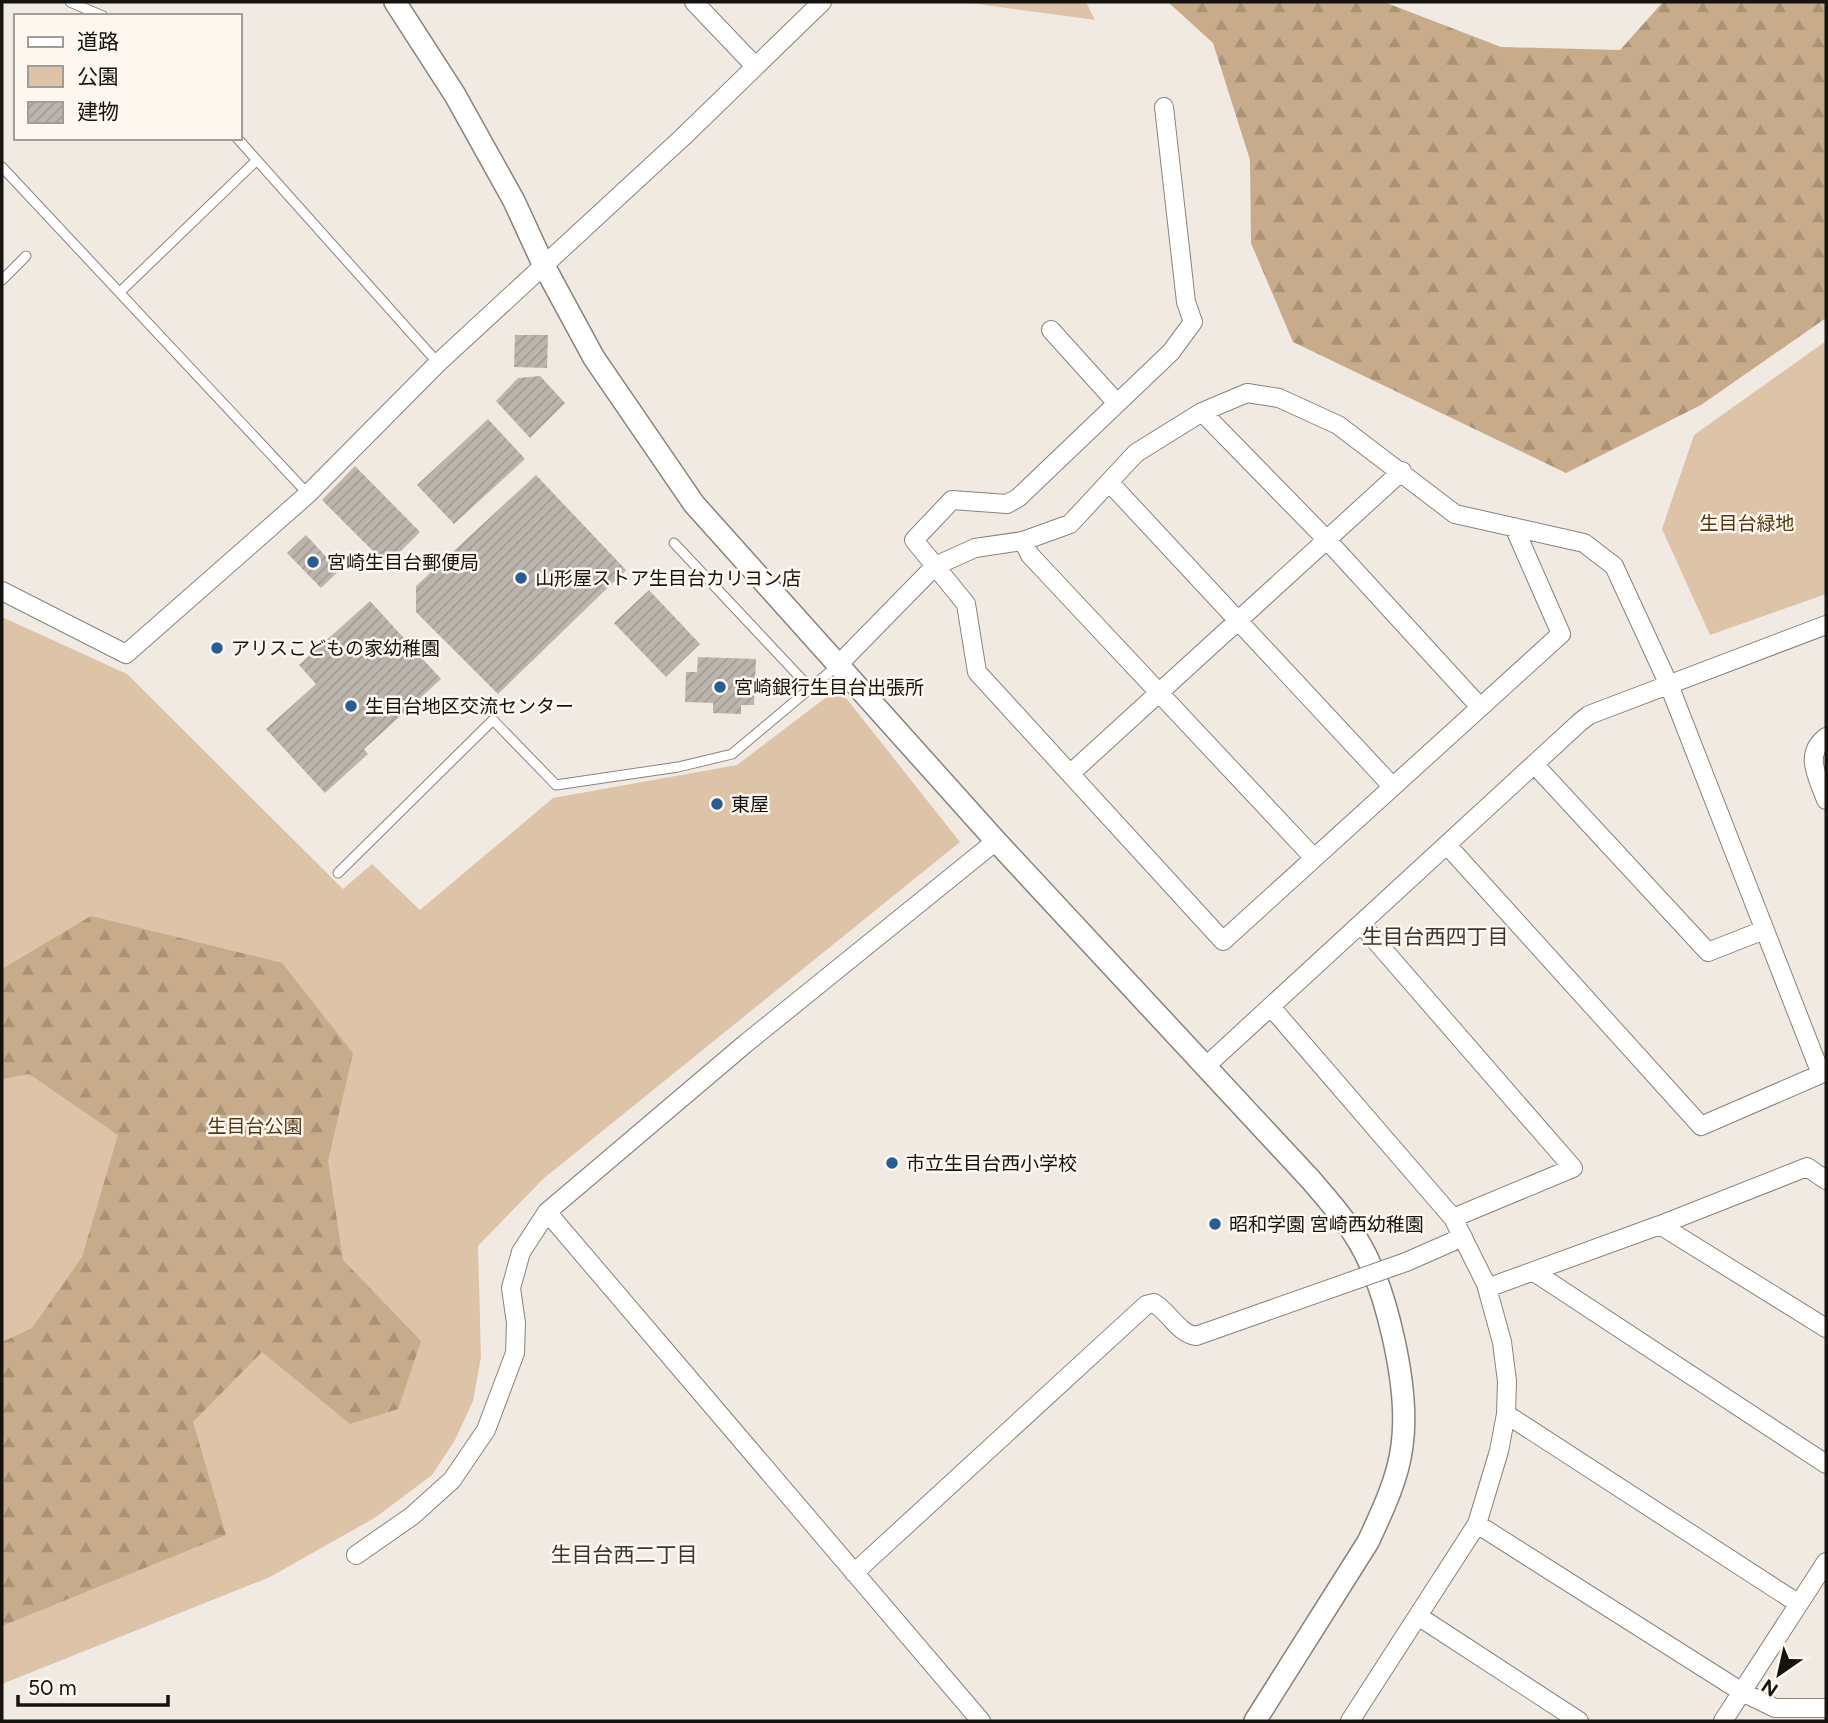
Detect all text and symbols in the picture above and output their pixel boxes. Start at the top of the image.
legend [14,14,242,140]
text: 道路 [77,29,119,54]
text: 公園 [77,64,119,89]
text: 建物 [77,99,119,124]
park label: 生目台緑地 [1699,512,1795,535]
place label: 宮崎生目台郵便局 [327,551,479,574]
marker: 宮崎生目台郵便局 [305,554,321,570]
place label: 山形屋ストア生目台カリヨン店 [535,567,801,590]
marker: 山形屋ストア生目台カリヨン店 [513,570,529,586]
place label: アリスこどもの家幼稚園 [231,637,440,660]
marker: アリスこどもの家幼稚園 [209,640,225,656]
place label: 宮崎銀行生目台出張所 [734,676,924,699]
marker: 宮崎銀行生目台出張所 [712,679,728,695]
place label: 生目台地区交流センター [365,695,574,718]
marker: 生目台地区交流センター [343,698,359,714]
place label: 東屋 [731,793,769,816]
marker: 東屋 [709,796,725,812]
district label: 生目台西四丁目 [1362,924,1509,949]
park label: 生目台公園 [207,1115,303,1138]
place label: 市立生目台西小学校 [906,1152,1077,1175]
marker: 市立生目台西小学校 [884,1155,900,1171]
place label: 昭和学園 宮崎西幼稚園 [1229,1213,1424,1236]
marker: 昭和学園 宮崎西幼稚園 [1207,1216,1223,1232]
district label: 生目台西二丁目 [551,1542,698,1567]
north arrow [1744,1639,1814,1709]
scale bar [18,1664,168,1708]
text: N [1757,1674,1782,1701]
text: 50 m [28,1675,77,1700]

